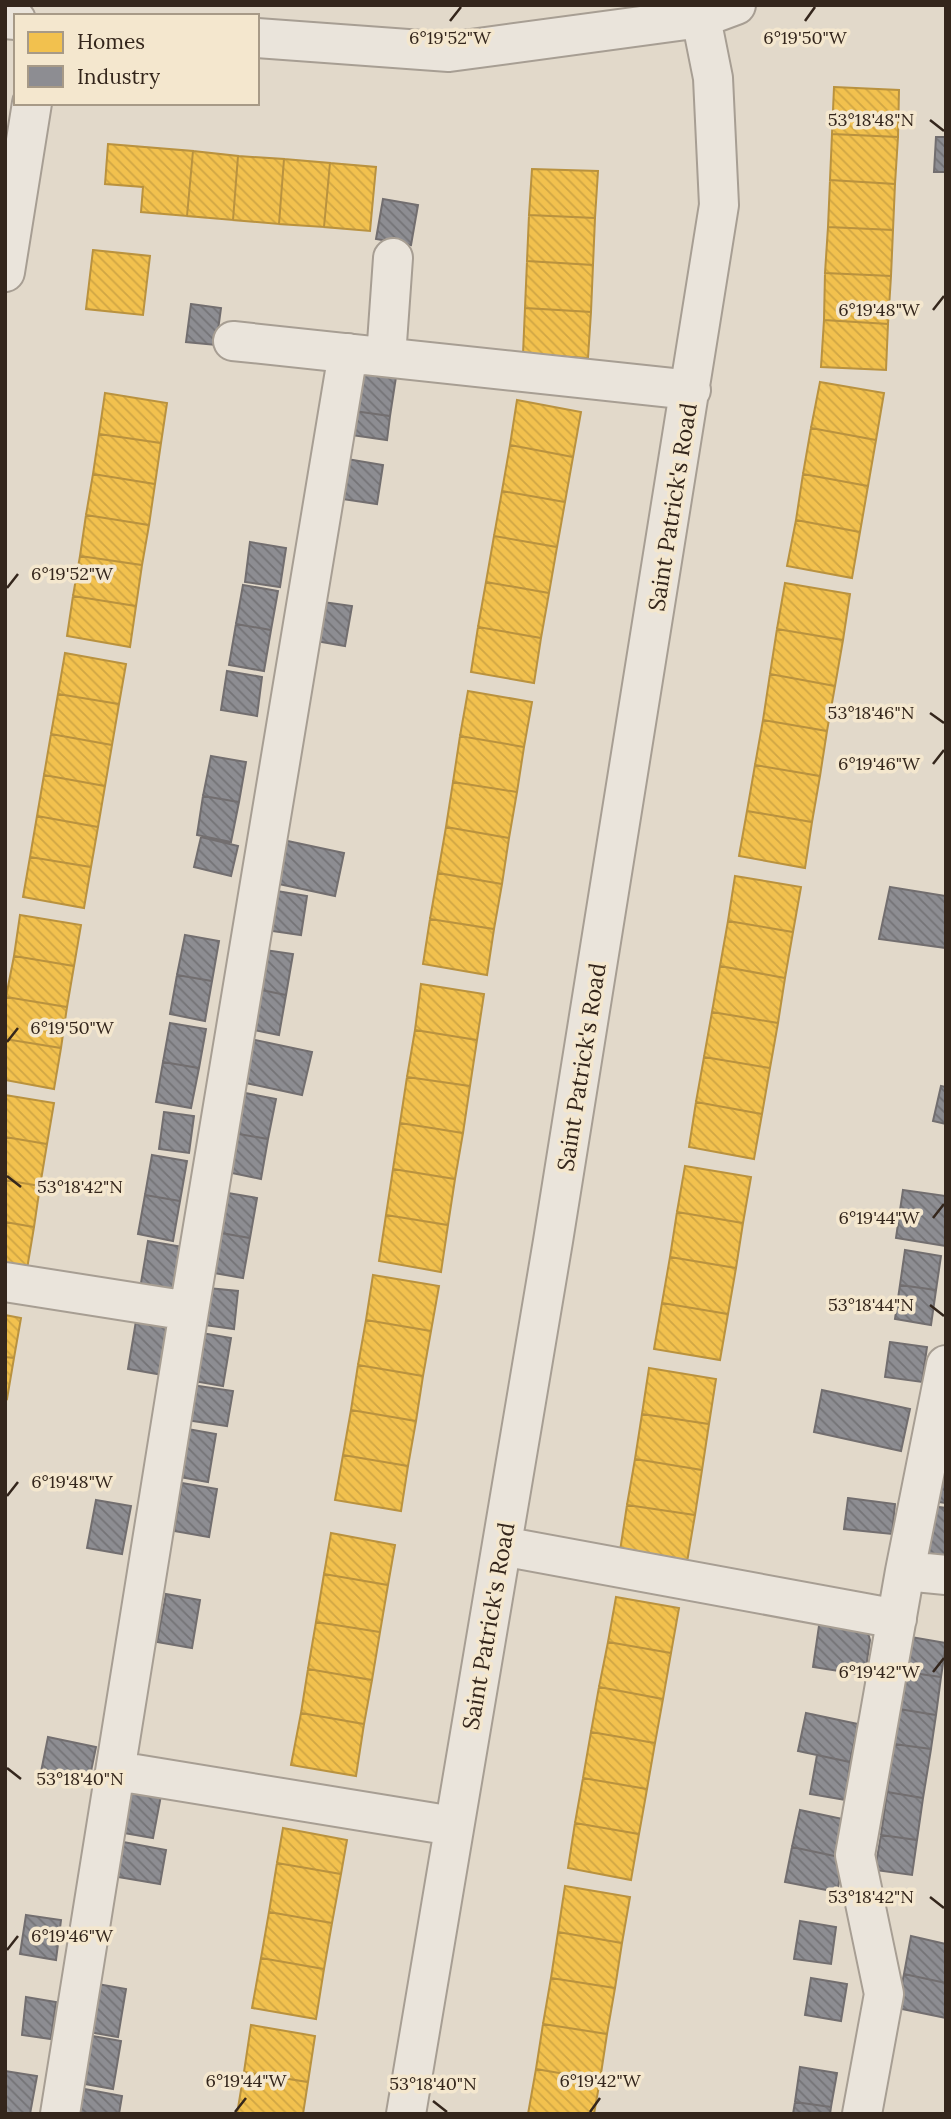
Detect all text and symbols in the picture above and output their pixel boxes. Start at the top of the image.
legend [14,14,259,105]
text: 6°19'52"W [409,26,492,49]
text: 6°19'50"W [763,26,848,49]
text: Homes [77,28,145,55]
text: Industry [77,63,160,90]
text: 53°18'48"N [828,108,914,131]
text: 6°19'48"W [838,298,921,321]
street label: Saint Patrick's Road [641,401,703,613]
text: 6°19'52"W [31,562,114,585]
text: 53°18'46"N [828,701,914,724]
text: 6°19'46"W [838,752,921,775]
street label: Saint Patrick's Road [550,961,612,1173]
text: 6°19'50"W [30,1016,115,1039]
text: 53°18'42"N [37,1175,123,1198]
text: 6°19'44"W [839,1206,921,1229]
text: 53°18'44"N [828,1293,914,1316]
text: 6°19'48"W [31,1470,114,1493]
street label: Saint Patrick's Road [455,1520,521,1732]
text: 6°19'42"W [838,1660,921,1683]
text: 53°18'40"N [36,1767,124,1790]
text: 53°18'42"N [828,1885,914,1908]
text: 6°19'46"W [31,1924,114,1947]
text: 6°19'44"W [206,2069,288,2092]
text: 6°19'42"W [559,2069,642,2092]
text: 53°18'40"N [389,2072,477,2095]

